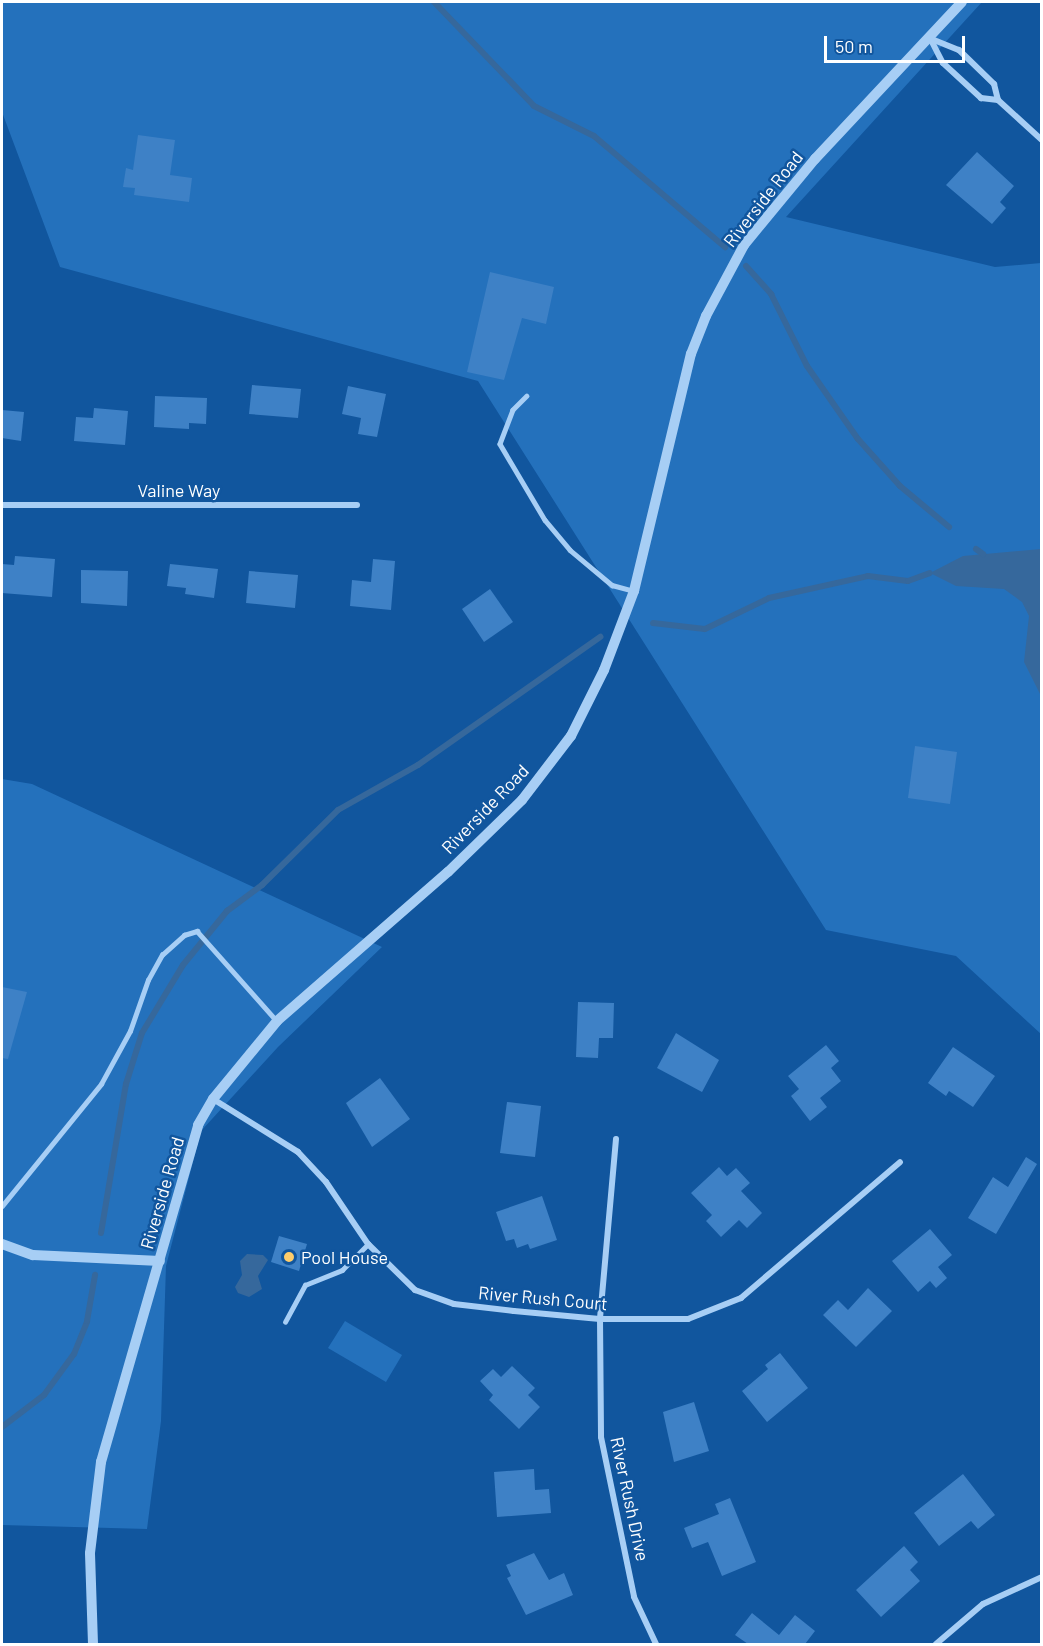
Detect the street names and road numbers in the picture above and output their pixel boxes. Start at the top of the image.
street label: Riverside Road [719,147,807,251]
street label: Valine Way [138,479,220,501]
street label: Riverside Road [437,760,533,858]
street label: Riverside Road [136,1134,188,1252]
street label: River Rush Court [477,1282,609,1314]
street label: River Rush Drive [606,1435,654,1563]

